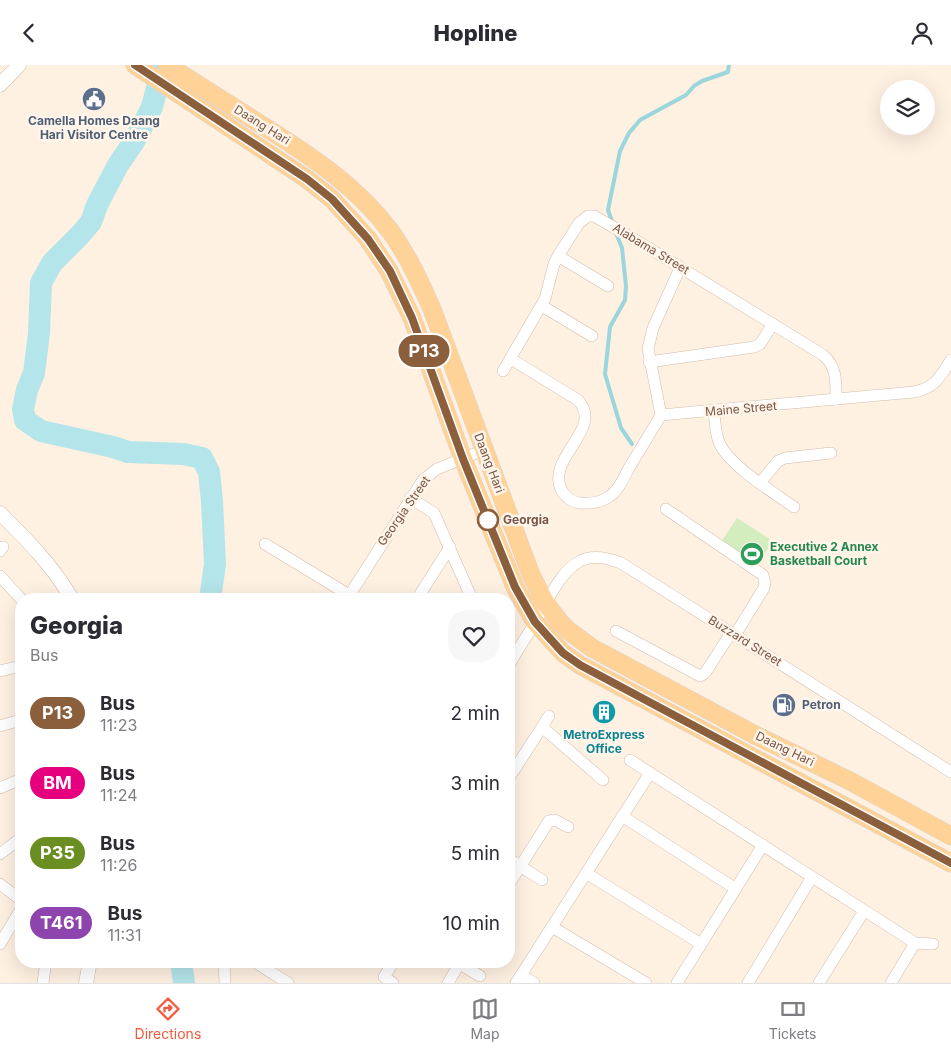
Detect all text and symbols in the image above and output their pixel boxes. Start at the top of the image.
icon: back [15,19,43,47]
icon: person [908,19,936,47]
text: Hopline [434,20,517,46]
map controls [880,80,935,135]
button: layers [880,80,935,135]
public building icon: Camella Homes Daang Hari Visitor Centre [81,86,107,112]
street label: Daang Hari [231,101,293,148]
place label: Camella Homes Daang Hari Visitor Centre [28,113,160,142]
street label: Alabama Street [610,220,692,277]
line badge: P13 [395,335,453,367]
text: P13 [408,340,440,361]
street label: Maine Street [705,398,777,419]
street label: Daang Hari [471,431,508,495]
street label: Georgia Street [374,473,433,548]
marker: Georgia [477,509,499,531]
place label: Georgia [503,512,549,527]
place label: Executive 2 Annex Basketball Court [770,539,879,568]
sports icon: Executive 2 Annex Basketball Court [739,541,765,567]
button: heart [448,610,500,662]
text: Georgia [30,611,123,640]
street label: Buzzard Street [706,612,785,669]
text: Bus [30,645,58,665]
text: Bus [100,692,135,715]
fuel station icon: Petron [771,692,797,718]
place label: Petron [802,697,841,712]
building icon: MetroExpress Office [591,699,617,725]
text: P13 [42,702,73,723]
text: 2 min [451,702,500,725]
text: 11:23 [100,715,137,735]
place label: MetroExpress Office [563,727,645,756]
street label: Daang Hari [754,728,817,769]
text: Bus [100,762,135,785]
text: BM [43,772,72,793]
text: 3 min [450,772,500,795]
text: 11:24 [100,785,137,805]
text: Bus [100,832,135,855]
text: P35 [40,842,75,863]
text: 5 min [451,842,500,865]
text: 11:26 [100,855,137,875]
text: Bus [107,902,142,925]
text: T461 [40,912,82,933]
text: 10 min [442,912,500,935]
text: 11:31 [107,925,141,945]
tab: Directions [135,995,201,1042]
tab: Map [470,995,500,1042]
tab: Tickets [769,995,816,1042]

